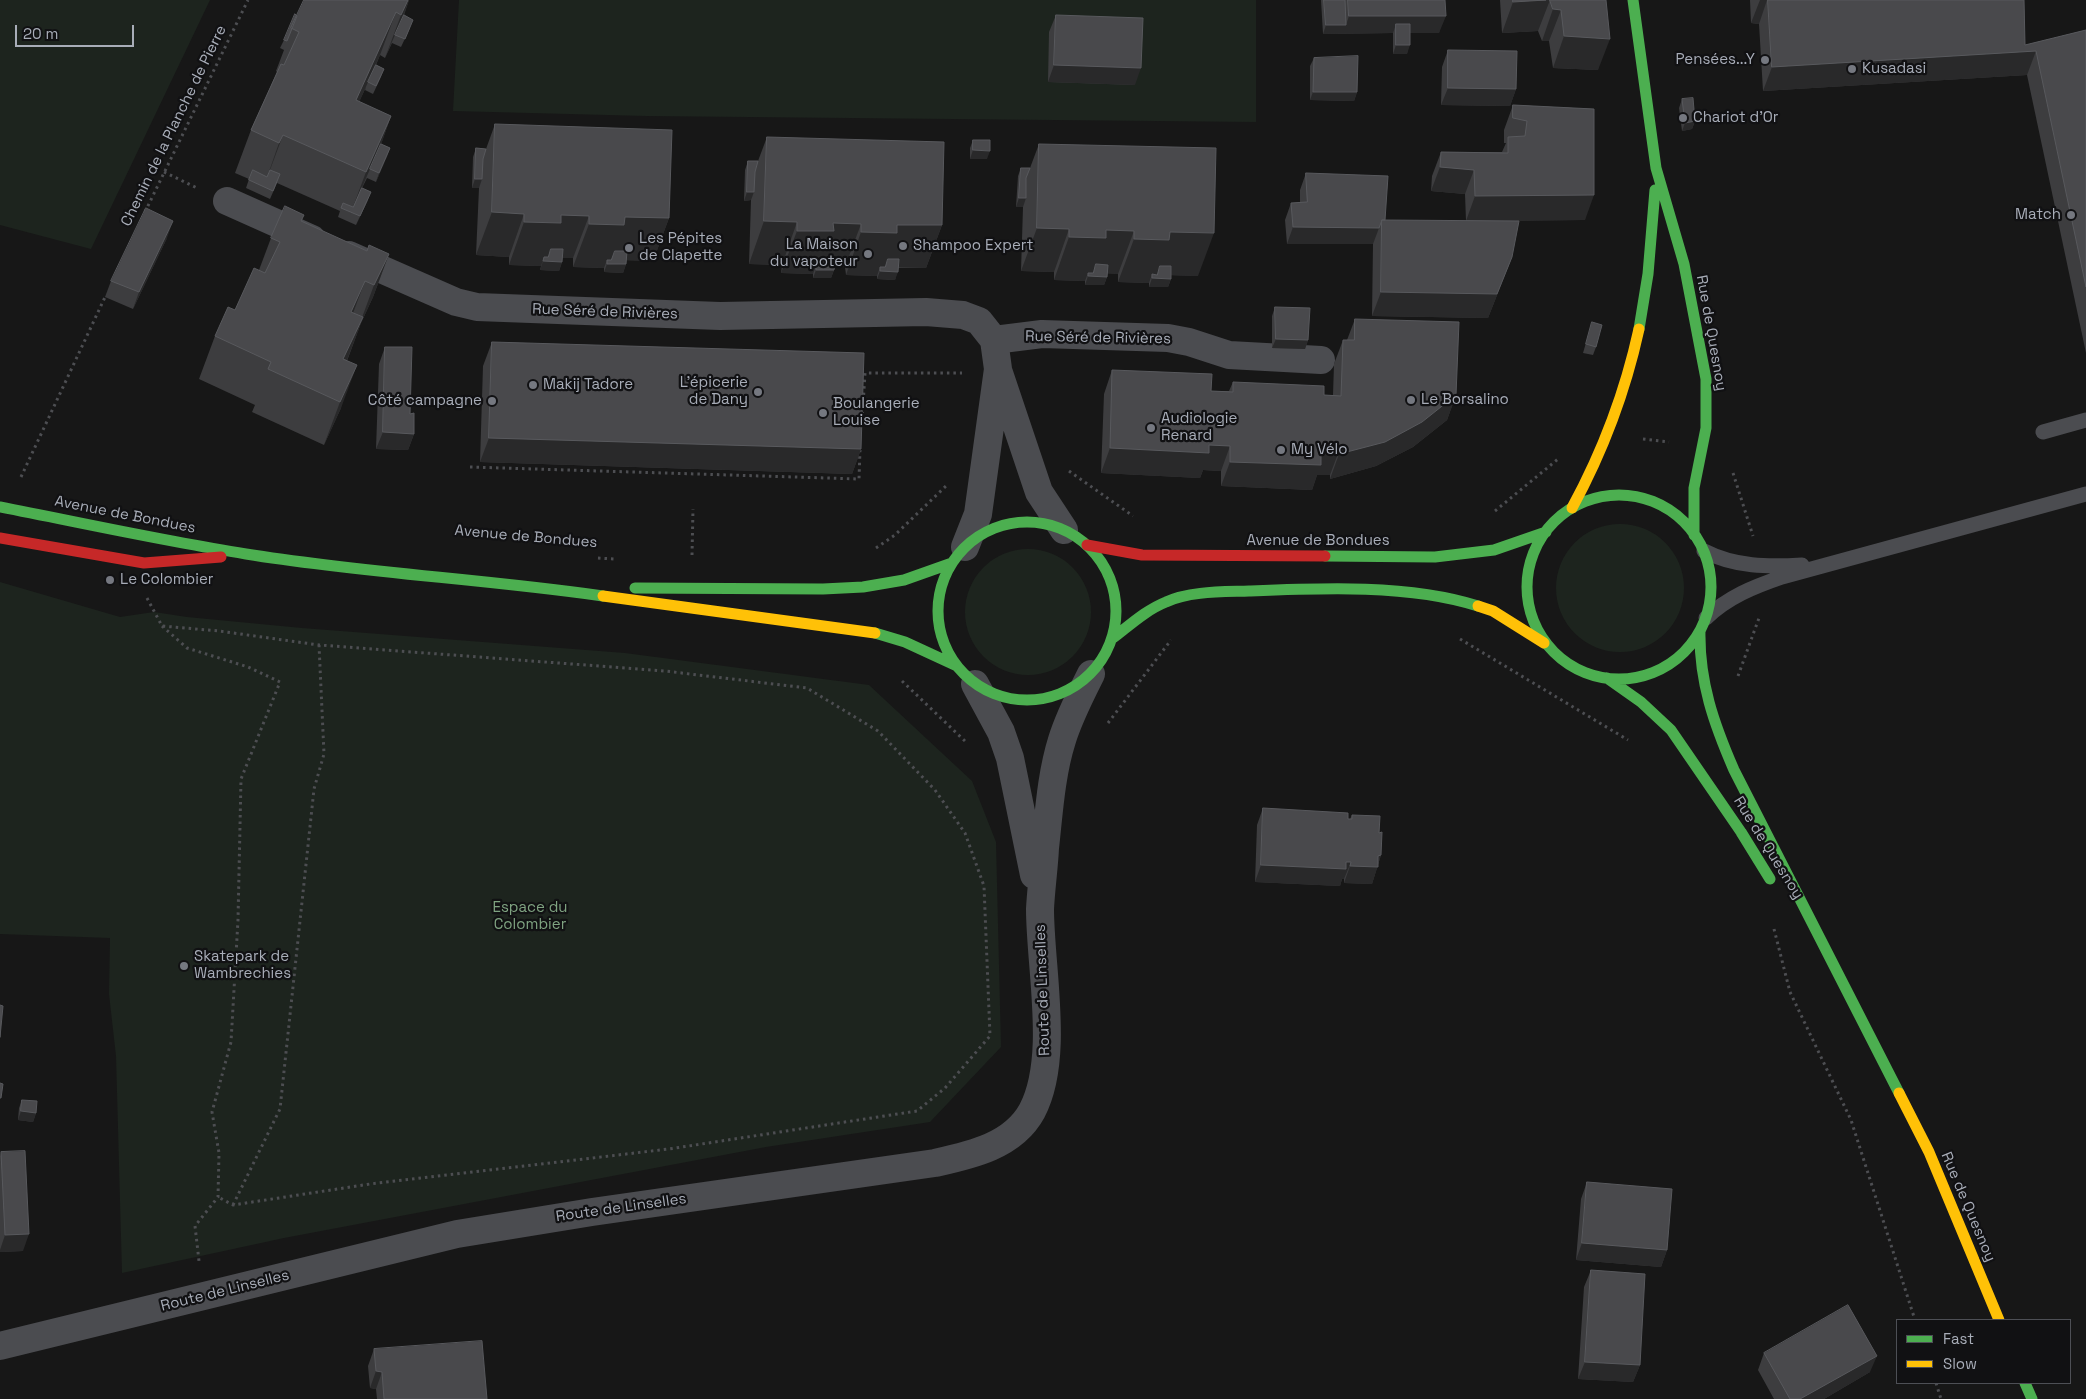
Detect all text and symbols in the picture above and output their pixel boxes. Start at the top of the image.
scale bar [18,15,136,47]
street label: Chemin de la Planche de Pierre [117,23,231,229]
text: 20 m [23,24,58,43]
place label: Pensées...Y [1676,51,1755,69]
marker: Pensées...Y [1759,54,1771,66]
place label: Kusadasi [1862,60,1926,78]
marker: Kusadasi [1846,63,1858,75]
place label: Chariot d'Or [1693,109,1778,127]
marker: Chariot d'Or [1677,112,1689,124]
place label: Match [2015,206,2061,224]
marker: Match [2065,209,2077,221]
place label: Les Pépites de Clapette [639,230,722,265]
place label: La Maison du vapoteur [770,236,858,271]
place label: Shampoo Expert [913,237,1033,255]
marker: Shampoo Expert [897,240,909,252]
marker: Les Pépites de Clapette [623,242,635,254]
marker: La Maison du vapoteur [862,248,874,260]
street label: Rue de Quesnoy [1692,274,1730,392]
street label: Rue Séré de Rivières [532,300,678,324]
street label: Rue Séré de Rivières [1025,328,1171,348]
place label: L'épicerie de Dany [680,374,748,409]
place label: Makij Tadore [543,376,633,394]
marker: Makij Tadore [527,379,539,391]
marker: L'épicerie de Dany [752,386,764,398]
place label: Le Borsalino [1421,391,1509,409]
place label: Côté campagne [368,392,482,410]
marker: Le Borsalino [1405,394,1417,406]
marker: Côté campagne [486,395,498,407]
place label: Boulangerie Louise [833,395,920,430]
marker: Boulangerie Louise [817,407,829,419]
place label: Audiologie Renard [1161,410,1237,445]
marker: Audiologie Renard [1145,422,1157,434]
place label: My Vélo [1291,441,1348,459]
marker: My Vélo [1275,444,1287,456]
street label: Avenue de Bondues [53,493,197,537]
street label: Avenue de Bondues [454,522,598,552]
street label: Avenue de Bondues [1246,532,1390,550]
place label: Le Colombier [120,571,213,589]
marker: Le Colombier [104,574,116,586]
street label: Rue de Quesnoy [1729,793,1807,903]
park label: Espace du Colombier [493,899,567,934]
street label: Route de Linselles [1032,924,1054,1056]
place label: Skatepark de Wambrechies [194,948,291,983]
marker: Skatepark de Wambrechies [178,960,190,972]
street label: Rue de Quesnoy [1937,1149,1999,1265]
street label: Route de Linselles [555,1190,687,1226]
street label: Route de Linselles [159,1266,291,1316]
legend [1896,1319,2071,1384]
text: Fast [1943,1329,1974,1348]
text: Slow [1943,1354,1977,1373]

